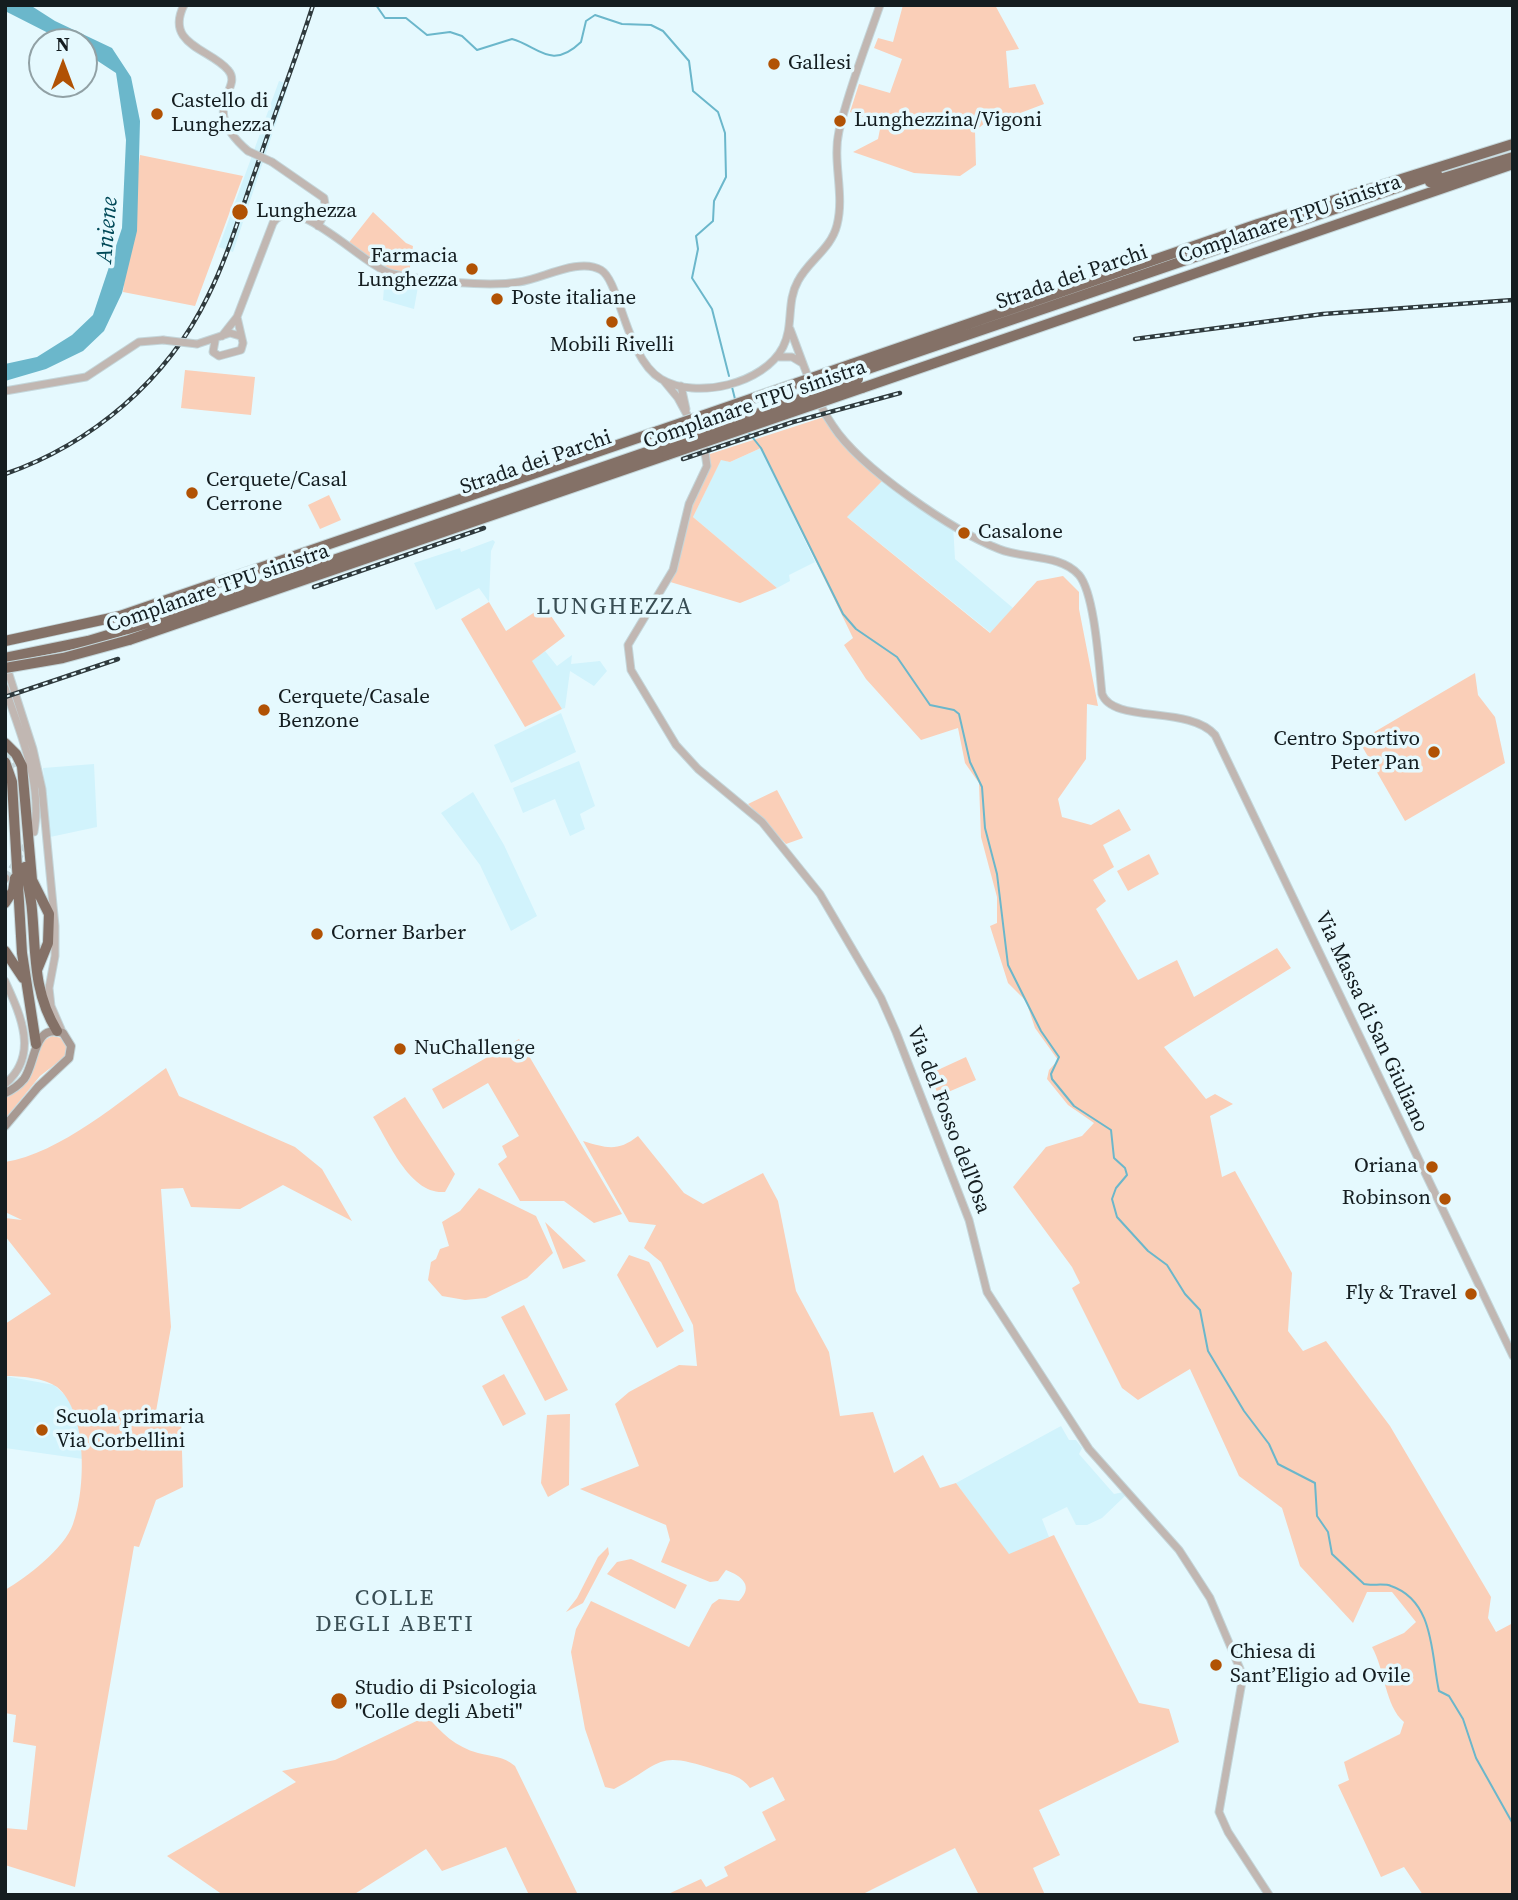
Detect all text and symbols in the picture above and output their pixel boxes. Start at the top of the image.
north arrow [28,28,98,98]
text: N [56,31,70,57]
place label: Gallesi [788,51,852,77]
marker: Gallesi [766,56,782,72]
place label: Castello di Lunghezza [171,89,272,139]
marker: Castello di Lunghezza [149,106,165,122]
place label: Lunghezzina/Vigoni [854,108,1042,134]
marker: Lunghezzina/Vigoni [832,113,848,129]
street label: Complanare TPU sinistra [1175,170,1405,270]
water label: Aniene [91,196,125,264]
place label: Lunghezza [256,199,357,225]
marker: Lunghezza [230,202,250,222]
street label: Strada dei Parchi [993,240,1151,316]
place label: Farmacia Lunghezza [357,244,458,294]
marker: Farmacia Lunghezza [464,261,480,277]
place label: Poste italiane [511,286,636,312]
marker: Poste italiane [489,291,505,307]
marker: Mobili Rivelli [604,314,620,330]
place label: Mobili Rivelli [550,333,674,359]
street label: Complanare TPU sinistra [640,355,870,455]
street label: Strada dei Parchi [457,425,615,501]
place label: Cerquete/Casal Cerrone [206,468,347,518]
marker: Cerquete/Casal Cerrone [184,485,200,501]
place label: Casalone [978,520,1063,546]
marker: Casalone [956,525,972,541]
street label: Complanare TPU sinistra [103,539,333,639]
district label: LUNGHEZZA [537,594,693,622]
place label: Cerquete/Casale Benzone [278,685,430,735]
marker: Cerquete/Casale Benzone [256,702,272,718]
place label: Centro Sportivo Peter Pan [1273,727,1420,777]
marker: Centro Sportivo Peter Pan [1426,744,1442,760]
street label: Via Massa di San Giuliano [1309,908,1433,1136]
place label: Corner Barber [331,921,466,947]
marker: Corner Barber [309,926,325,942]
street label: Via del Fosso dell'Osa [901,1023,995,1217]
place label: NuChallenge [414,1036,535,1062]
marker: NuChallenge [392,1041,408,1057]
place label: Oriana [1354,1154,1418,1180]
marker: Oriana [1424,1159,1440,1175]
place label: Robinson [1342,1186,1431,1212]
marker: Robinson [1437,1191,1453,1207]
place label: Fly & Travel [1345,1281,1457,1307]
marker: Fly & Travel [1463,1286,1479,1302]
place label: Scuola primaria Via Corbellini [56,1405,205,1455]
marker: Scuola primaria Via Corbellini [34,1422,50,1438]
district label: COLLE DEGLI ABETI [317,1585,473,1639]
place label: Chiesa di Sant’Eligio ad Ovile [1230,1640,1411,1690]
marker: Chiesa di Sant’Eligio ad Ovile [1208,1657,1224,1673]
place label: Studio di Psicologia "Colle degli Abeti" [355,1676,537,1726]
marker: Studio di Psicologia "Colle degli Abeti" [329,1691,349,1711]

